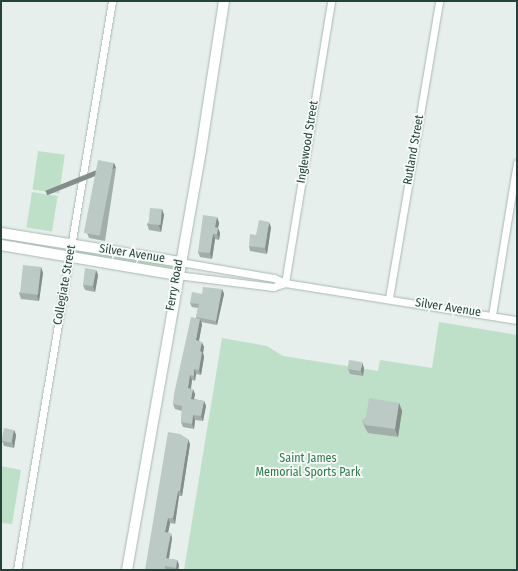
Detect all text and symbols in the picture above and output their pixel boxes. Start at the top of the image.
street label: Inglewood Street [294,100,322,184]
street label: Rutland Street [401,114,427,186]
street label: Silver Avenue [98,242,166,266]
street label: Collegiate Street [51,244,79,326]
street label: Ferry Road [163,258,187,312]
street label: Silver Avenue [414,296,482,320]
park label: Saint James Memorial Sports Park [256,452,360,480]

